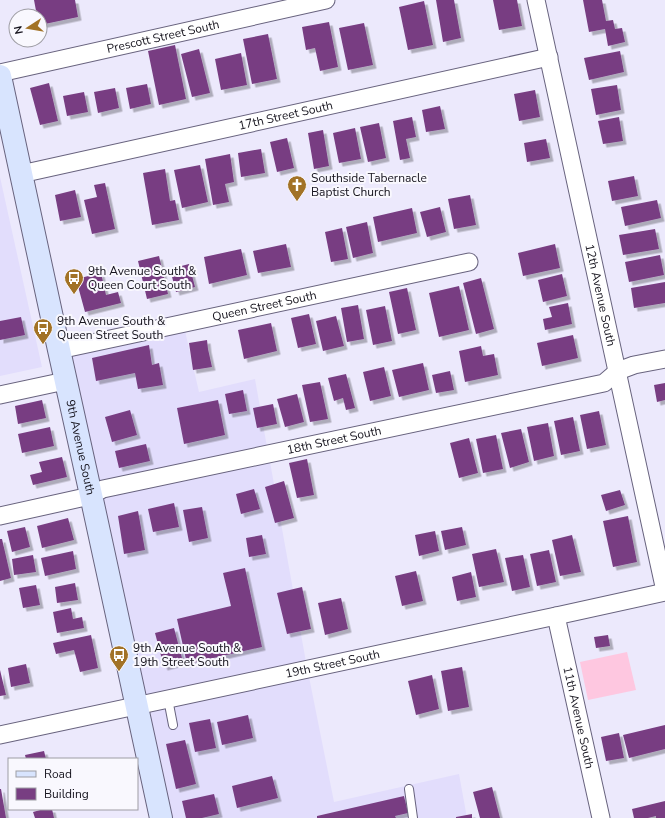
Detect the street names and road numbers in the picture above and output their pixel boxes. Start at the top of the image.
street label: Prescott Street South [105,16,221,57]
street label: 17th Street South [237,97,334,134]
street label: 12th Avenue South [581,242,619,348]
street label: Queen Street South [211,287,318,325]
street label: 9th Avenue South [62,398,99,497]
street label: 18th Street South [285,422,383,458]
street label: 19th Street South [284,646,381,682]
street label: 11th Avenue South [559,665,598,770]

